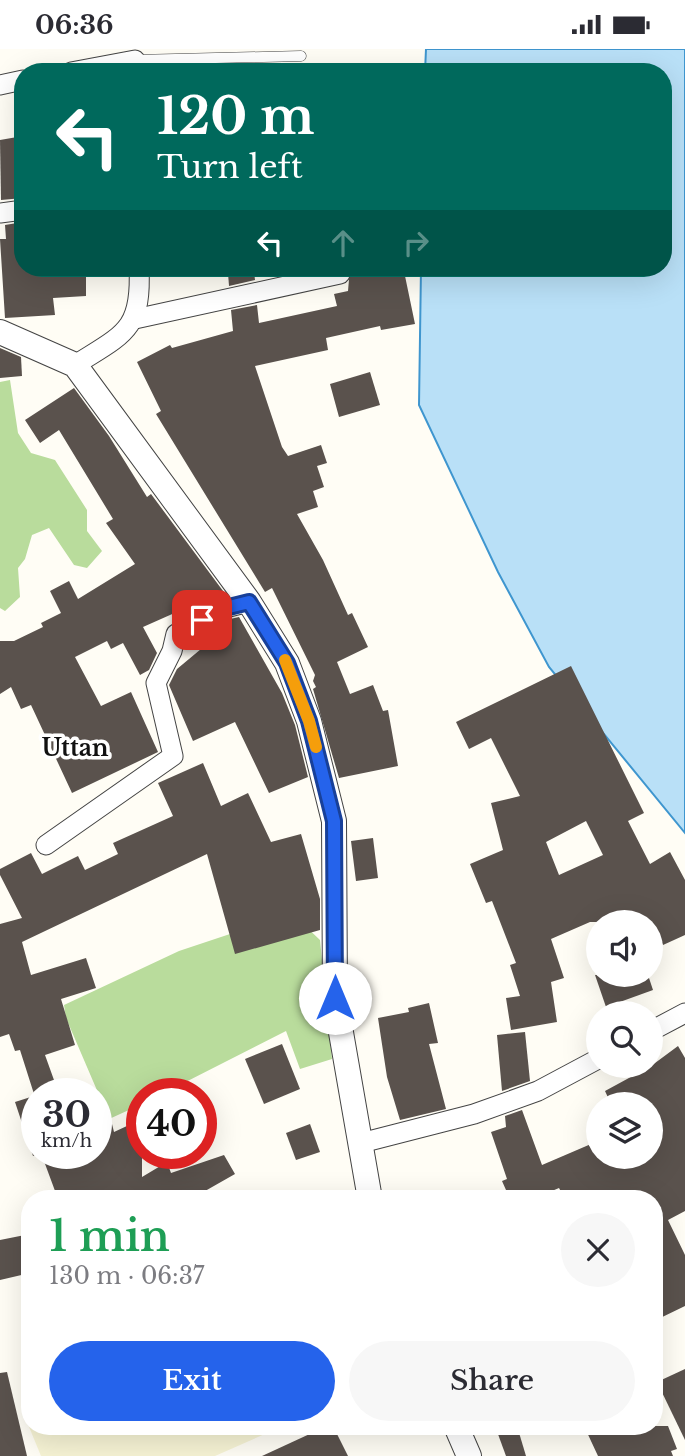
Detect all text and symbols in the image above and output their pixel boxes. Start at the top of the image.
text: 06:36 [35,9,114,41]
text: 120 m [157,86,315,147]
icon: left [42,91,133,182]
text: Turn left [157,147,303,187]
icon: left [251,224,289,262]
icon: ahead [324,224,362,262]
icon: right [397,224,435,262]
pin [172,590,232,650]
icon: arrive [183,601,221,639]
district label: Uttan [41,734,109,762]
map controls [586,910,663,1169]
button: sound [586,910,663,987]
position arrow [298,961,372,1035]
button: search [586,1001,663,1078]
speed limit sign: 40 [126,1078,217,1169]
button: layers [586,1092,663,1169]
text: 30 [42,1093,91,1136]
text: km/h [41,1130,92,1152]
text: 1 min [49,1210,170,1262]
button: close [561,1213,635,1287]
text: 130 m · 06:37 [49,1262,204,1290]
button: Exit [49,1341,335,1421]
button: Share [349,1341,635,1421]

